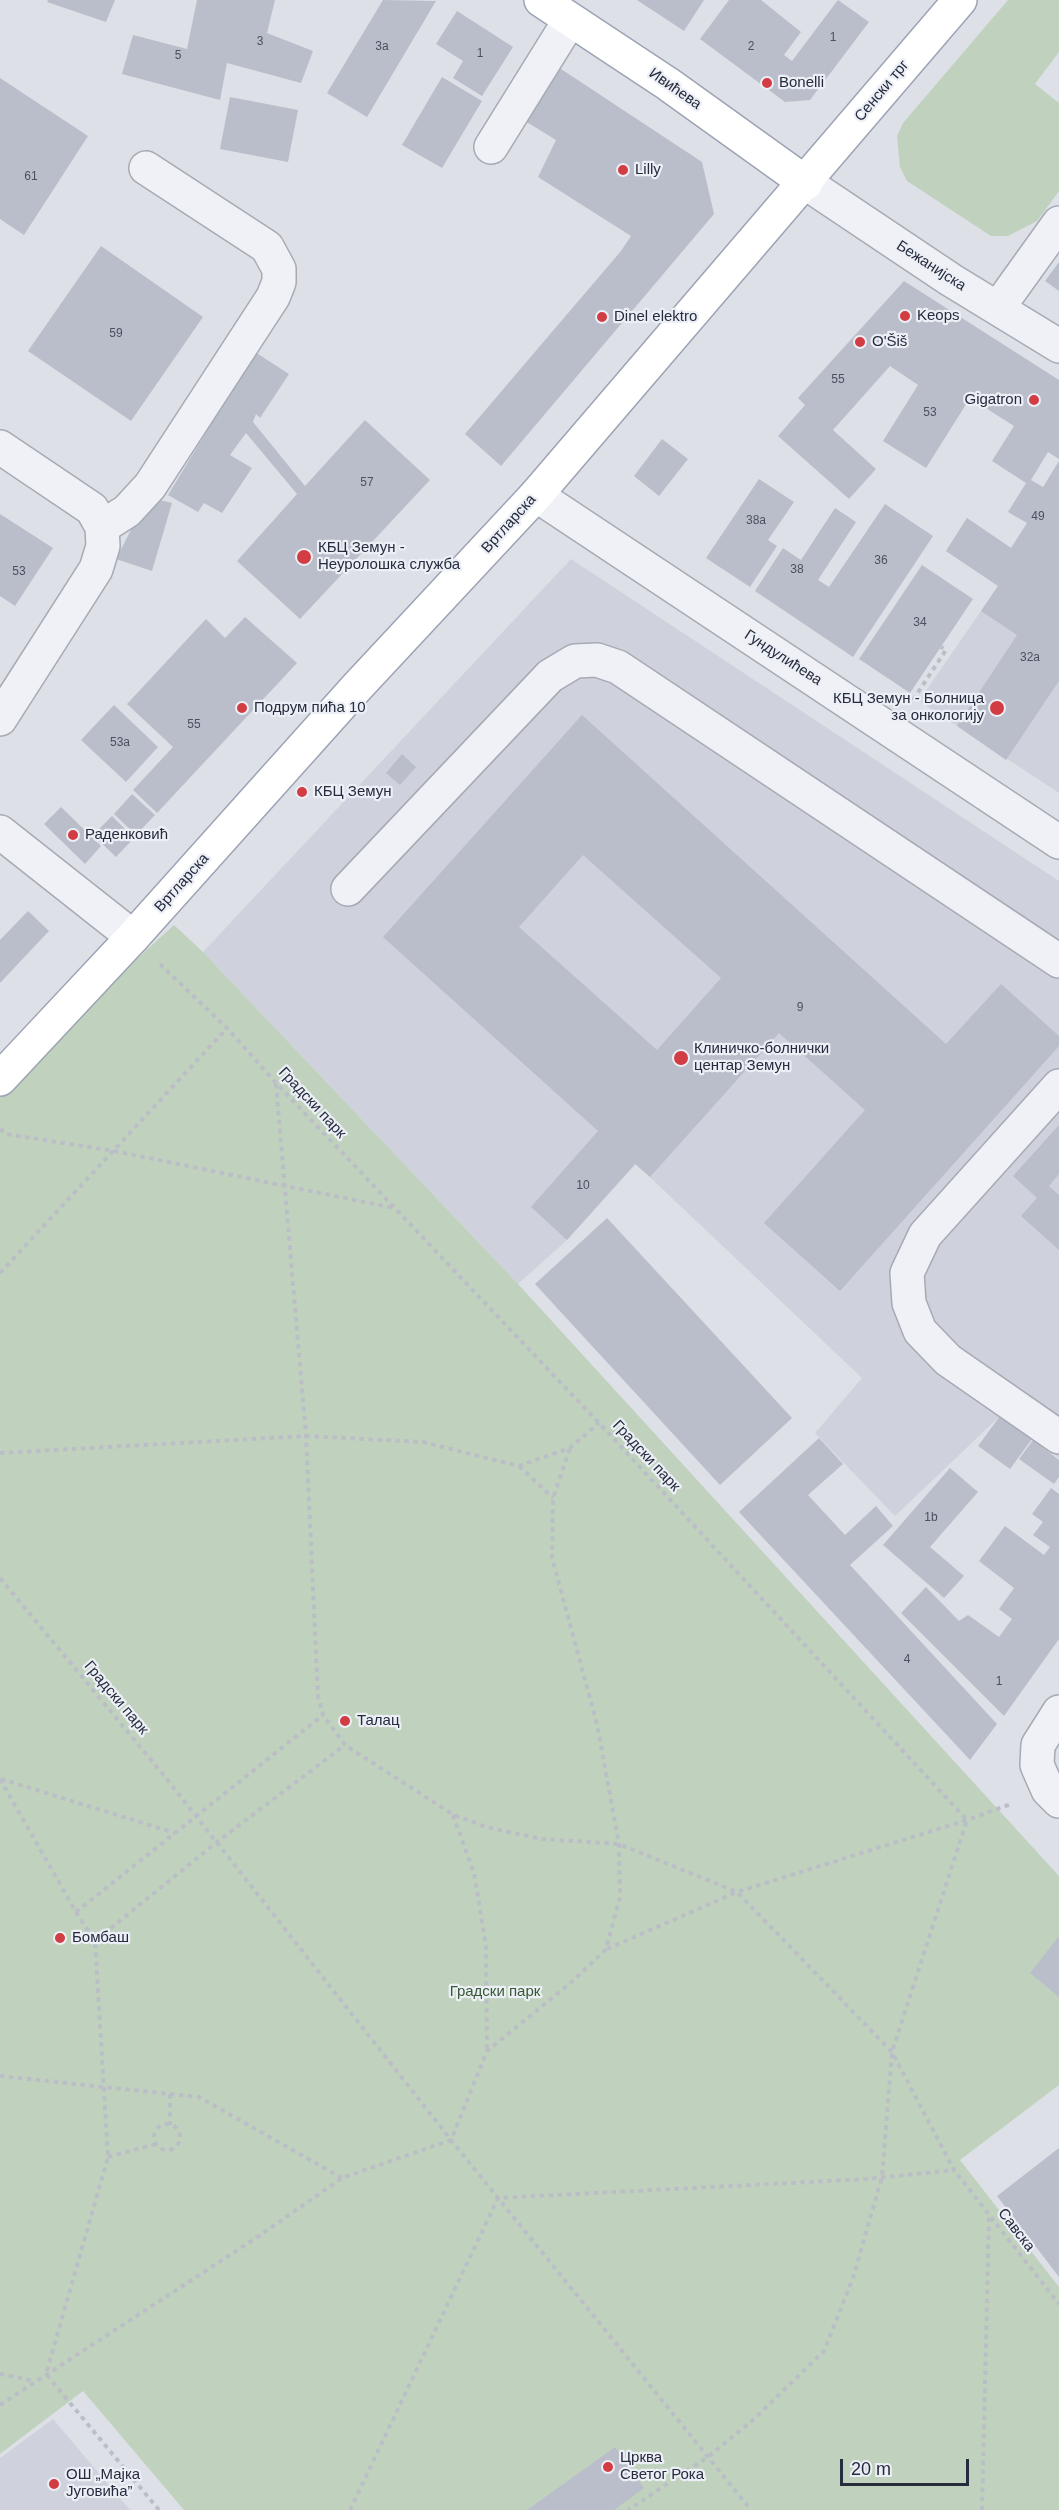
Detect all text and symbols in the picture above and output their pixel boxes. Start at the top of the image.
house number: 1 [830,31,836,45]
house number: 3 [257,35,263,49]
house number: 3a [375,40,389,54]
house number: 2 [748,40,754,54]
house number: 1 [477,47,483,61]
house number: 5 [175,49,181,63]
street label: Сенски трг [851,57,913,125]
street label: Ивићева [645,64,705,114]
place label: Bonelli [779,74,824,92]
marker: Bonelli [760,76,774,90]
place label: Lilly [635,161,661,179]
marker: Lilly [616,163,630,177]
house number: 61 [24,170,38,184]
street label: Бежанијска [893,237,969,295]
place label: Keops [917,307,960,325]
place label: Dinel elektro [614,308,697,326]
marker: Keops [898,309,912,323]
marker: Dinel elektro [595,310,609,324]
house number: 59 [109,327,123,341]
place label: O'Šiš [872,333,907,351]
marker: O'Šiš [853,335,867,349]
house number: 55 [831,373,845,387]
place label: Gigatron [964,391,1022,409]
marker: Gigatron [1027,393,1041,407]
house number: 53 [923,406,937,420]
house number: 57 [360,476,374,490]
street label: Вртларска [478,491,540,557]
house number: 49 [1031,510,1045,524]
house number: 38a [746,514,766,528]
place label: КБЦ Земун - Неуролошка служба [318,539,460,574]
marker: КБЦ Земун - Неуролошка служба [295,548,313,566]
house number: 36 [874,554,888,568]
house number: 38 [790,563,804,577]
house number: 53 [12,565,26,579]
house number: 34 [913,616,927,630]
street label: Гундулићева [741,626,825,690]
house number: 32a [1020,651,1040,665]
place label: КБЦ Земун - Болница за онкологију [833,690,984,725]
place label: Подрум пића 10 [254,699,366,717]
marker: КБЦ Земун - Болница за онкологију [988,699,1006,717]
marker: Подрум пића 10 [235,701,249,715]
house number: 55 [187,718,201,732]
house number: 53a [110,736,130,750]
place label: КБЦ Земун [314,783,392,801]
marker: КБЦ Земун [295,785,309,799]
place label: Раденковић [85,826,168,844]
marker: Раденковић [66,828,80,842]
street label: Вртларска [151,850,213,916]
house number: 9 [797,1001,803,1015]
place label: Клиничко-болнички центар Земун [694,1040,829,1075]
marker: Клиничко-болнички центар Земун [672,1049,690,1067]
street label: Градски парк [274,1064,350,1142]
house number: 10 [576,1179,590,1193]
street label: Градски парк [608,1417,684,1495]
house number: 1b [924,1511,938,1525]
house number: 4 [904,1653,910,1667]
street label: Градски парк [80,1657,152,1739]
house number: 1 [996,1675,1002,1689]
place label: Талац [357,1712,400,1730]
marker: Талац [338,1714,352,1728]
place label: Бомбаш [72,1929,129,1947]
marker: Бомбаш [53,1931,67,1945]
park label: Градски парк [450,1983,540,2001]
street label: Савска [994,2205,1038,2255]
scale bar [843,2447,972,2485]
place label: Црква Светог Рока [620,2449,704,2484]
text: 20 m [851,2459,891,2479]
marker: Црква Светог Рока [601,2460,615,2474]
place label: ОШ „Мајка Југовића” [66,2466,140,2501]
marker: ОШ „Мајка Југовића” [47,2477,61,2491]

